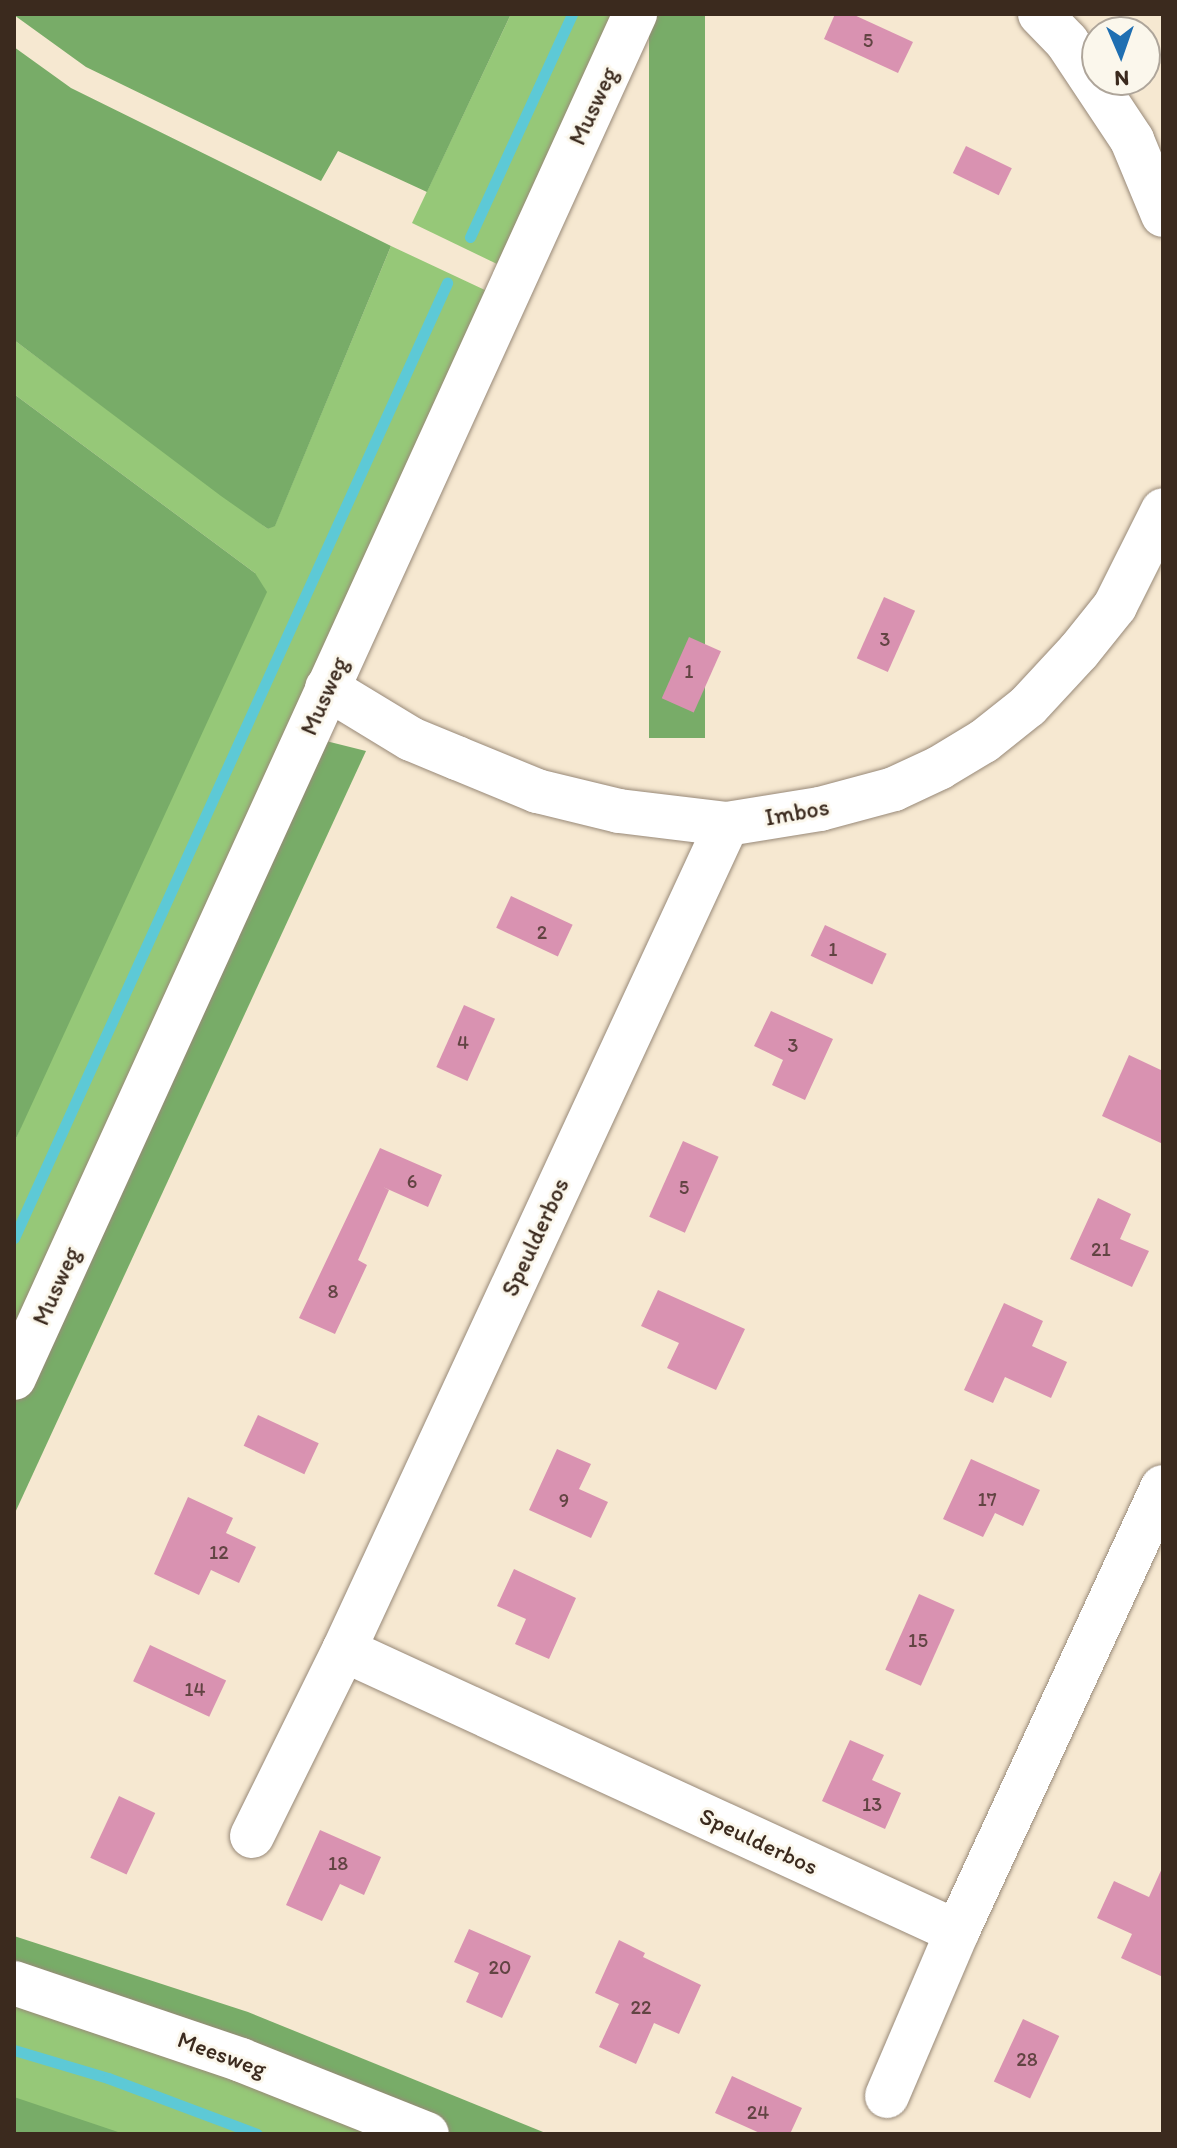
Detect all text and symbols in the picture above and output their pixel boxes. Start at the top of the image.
north arrow [1081,16,1161,96]
house number: 5 [863,28,873,52]
street label: Musweg [562,62,624,150]
text: N [1114,65,1130,92]
house number: 3 [880,627,890,651]
street label: Musweg [294,652,354,740]
house number: 1 [684,659,694,683]
street label: Imbos [763,792,831,832]
house number: 2 [537,920,547,944]
house number: 1 [828,937,838,961]
house number: 4 [457,1030,469,1054]
house number: 3 [788,1033,798,1057]
house number: 6 [407,1169,417,1193]
street label: Speulderbos [495,1173,575,1301]
house number: 5 [679,1175,689,1199]
house number: 21 [1091,1237,1111,1261]
street label: Musweg [26,1242,86,1330]
house number: 8 [328,1279,338,1303]
house number: 17 [977,1487,997,1511]
house number: 9 [559,1488,569,1512]
house number: 12 [209,1540,229,1564]
house number: 15 [908,1628,928,1652]
house number: 14 [184,1677,206,1701]
house number: 13 [862,1792,882,1816]
street label: Speulderbos [695,1801,823,1881]
house number: 18 [328,1851,348,1875]
house number: 20 [489,1955,511,1979]
house number: 22 [630,1995,652,2019]
street label: Meesweg [174,2025,270,2083]
house number: 28 [1016,2047,1038,2071]
house number: 24 [747,2100,769,2124]

